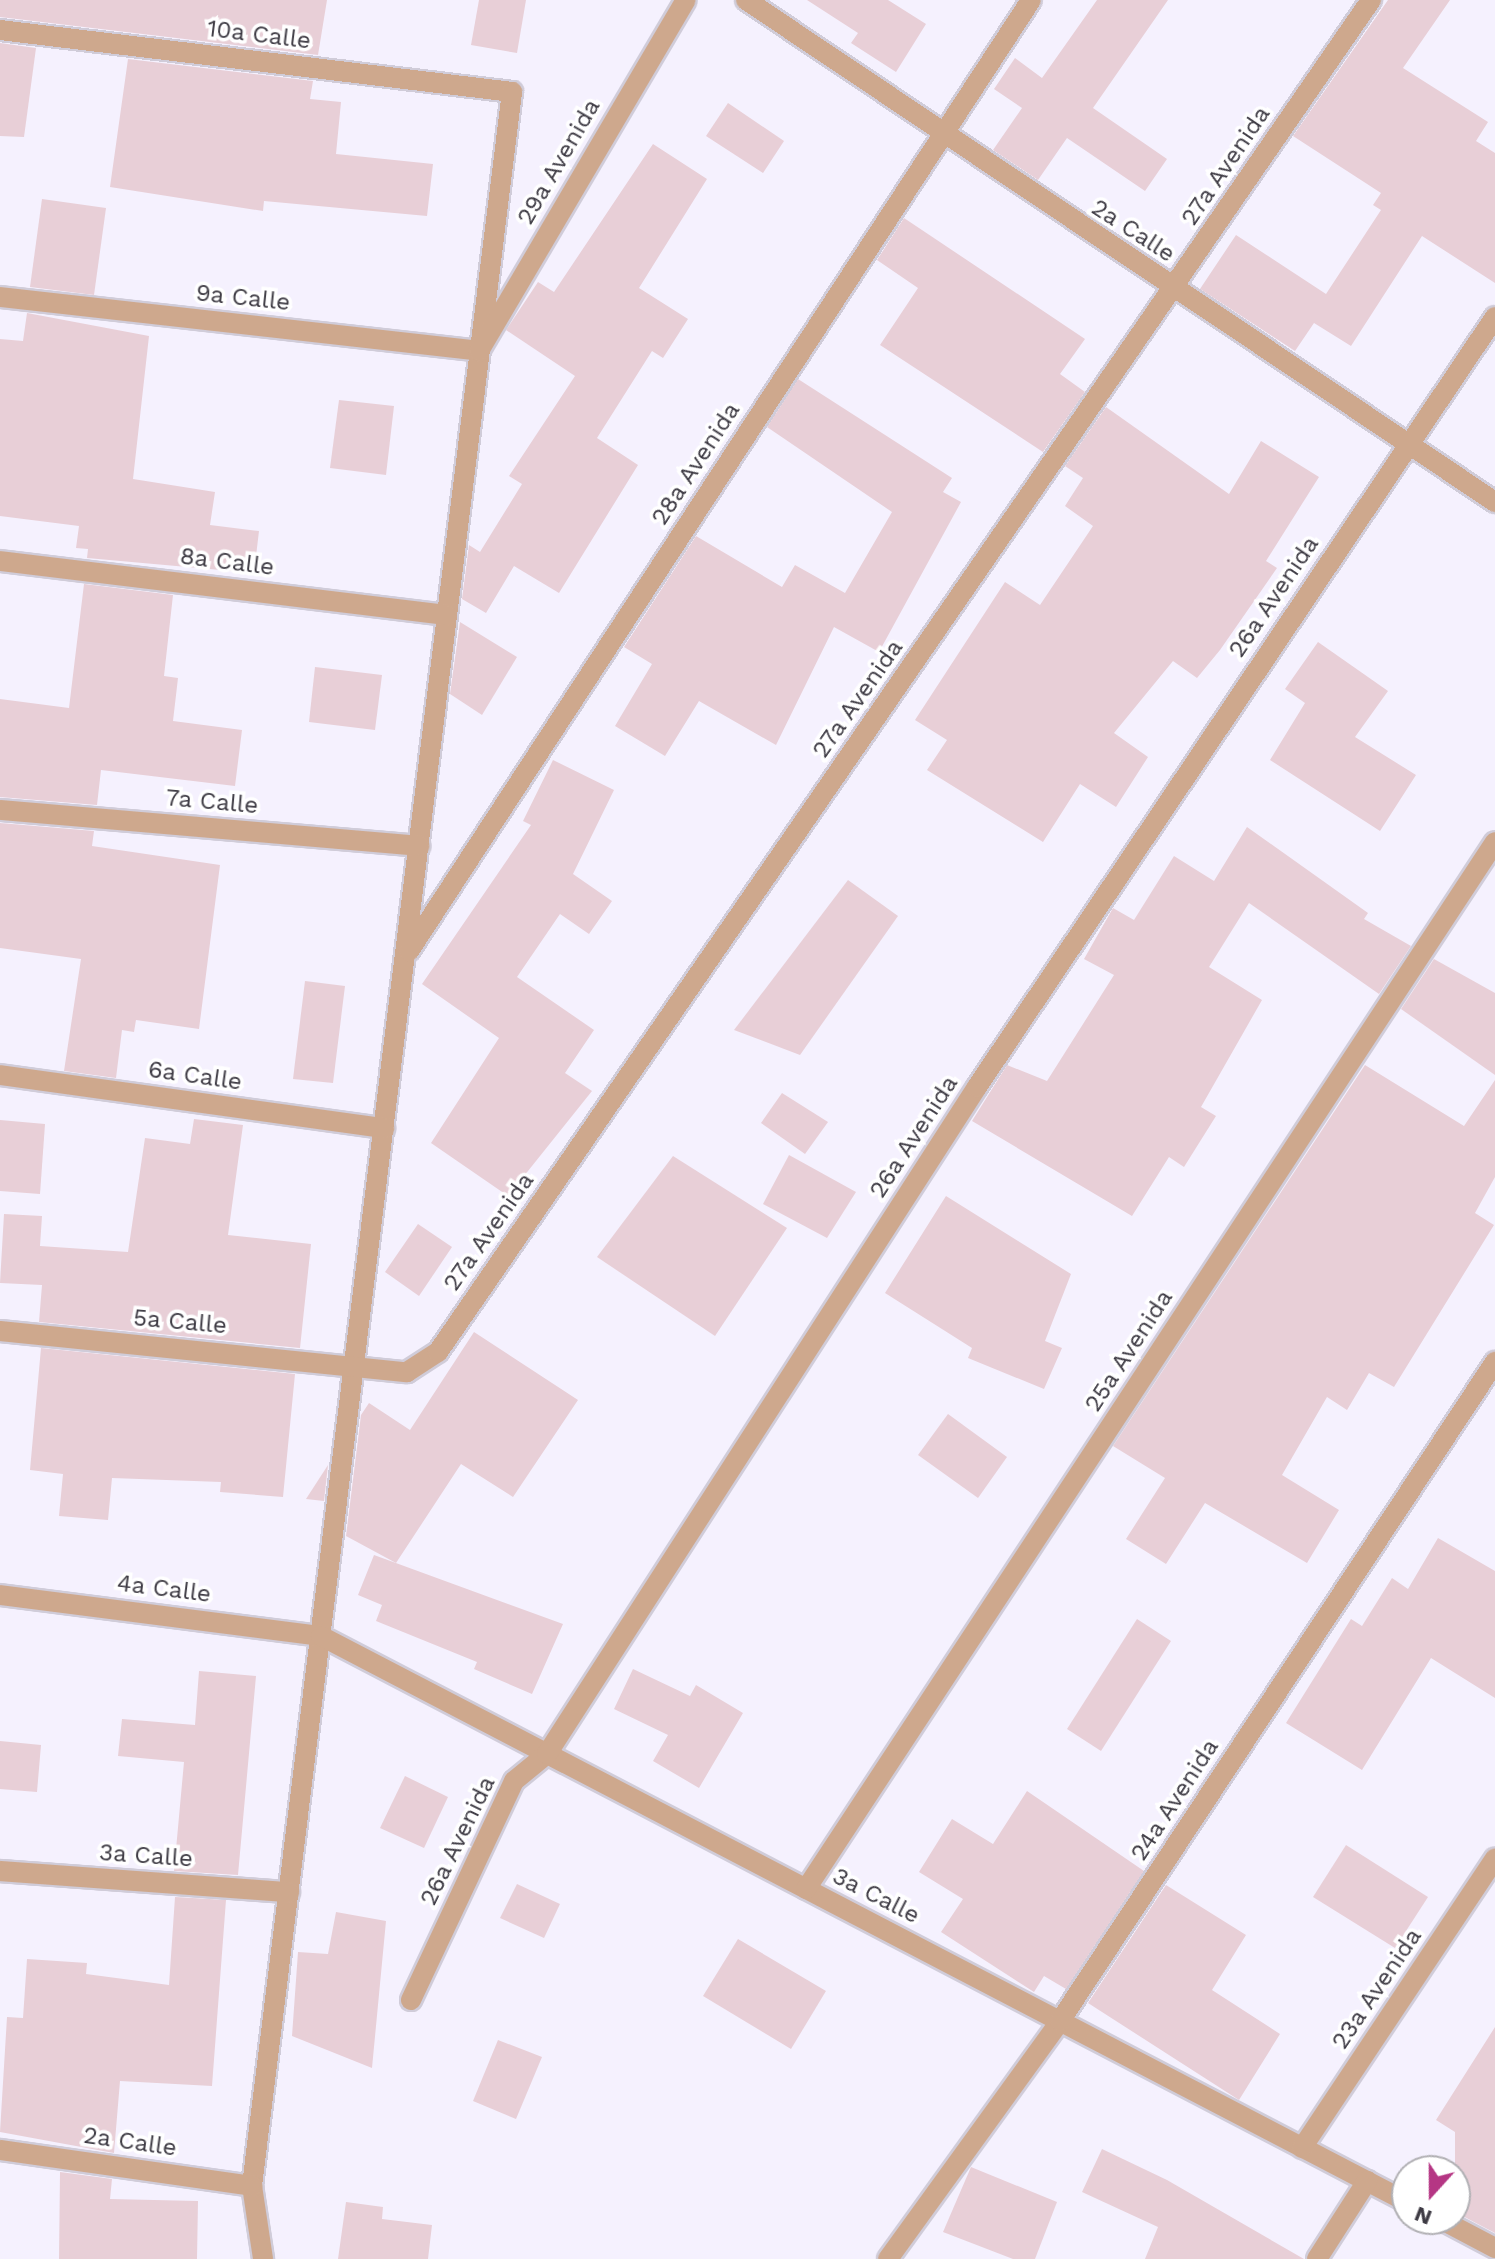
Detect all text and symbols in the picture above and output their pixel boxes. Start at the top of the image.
street label: 10a Calle [205,14,313,56]
street label: 29a Avenida [511,93,607,231]
street label: 27a Avenida [1175,100,1277,232]
street label: 2a Calle [1086,193,1180,269]
street label: 9a Calle [194,279,292,317]
street label: 28a Avenida [645,397,747,531]
street label: 26a Avenida [1222,530,1326,664]
street label: 8a Calle [178,542,276,582]
street label: 27a Avenida [806,634,910,764]
street label: 7a Calle [164,784,260,820]
street label: 6a Calle [146,1055,244,1097]
street label: 26a Avenida [863,1070,965,1204]
street label: 27a Avenida [437,1167,541,1297]
street label: 25a Avenida [1079,1284,1179,1418]
street label: 5a Calle [132,1304,228,1340]
street label: 4a Calle [115,1569,213,1609]
street label: 24a Avenida [1125,1733,1225,1867]
street label: 26a Avenida [414,1771,502,1911]
street label: 3a Calle [98,1838,194,1874]
street label: 3a Calle [827,1862,925,1930]
street label: 23a Avenida [1326,1923,1428,2055]
street label: 2a Calle [81,2121,179,2163]
north arrow [1391,2155,1471,2235]
text: N [1411,2201,1435,2231]

